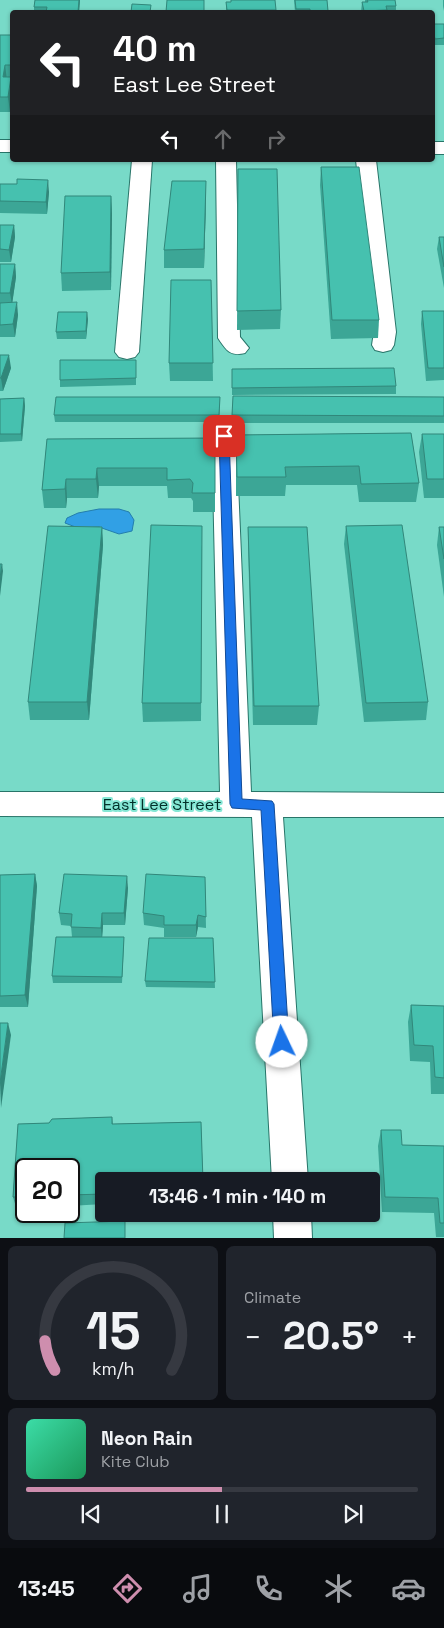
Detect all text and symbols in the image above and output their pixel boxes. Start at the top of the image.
text: 40 m [113,27,197,71]
icon: left [30,30,95,95]
text: East Lee Street [113,70,276,98]
icon: left [156,125,184,153]
icon: ahead [209,125,237,153]
icon: right [262,125,290,153]
pin [203,415,245,457]
icon: arrive [210,422,238,450]
street label: East Lee Street [103,794,221,815]
position arrow [255,1015,307,1067]
speed limit sign: 20 [15,1158,80,1223]
text: 13:46 · 1 min · 140 m [149,1184,326,1209]
text: Climate [244,1287,301,1308]
text: 15 [86,1298,140,1364]
text: 20.5° [283,1312,379,1360]
text: − [244,1319,261,1355]
text: + [401,1319,418,1355]
text: km/h [92,1357,134,1380]
text: Neon Rain [101,1426,193,1451]
text: Kite Club [101,1451,170,1472]
icon: previous [77,1500,105,1528]
icon: pause [208,1500,236,1528]
icon: next [339,1500,367,1528]
icon: directions [110,1571,145,1606]
icon: music [180,1571,215,1606]
icon: phone [251,1571,286,1606]
icon: climate [321,1571,356,1606]
icon: car [391,1571,426,1606]
text: 13:45 [18,1574,75,1602]

